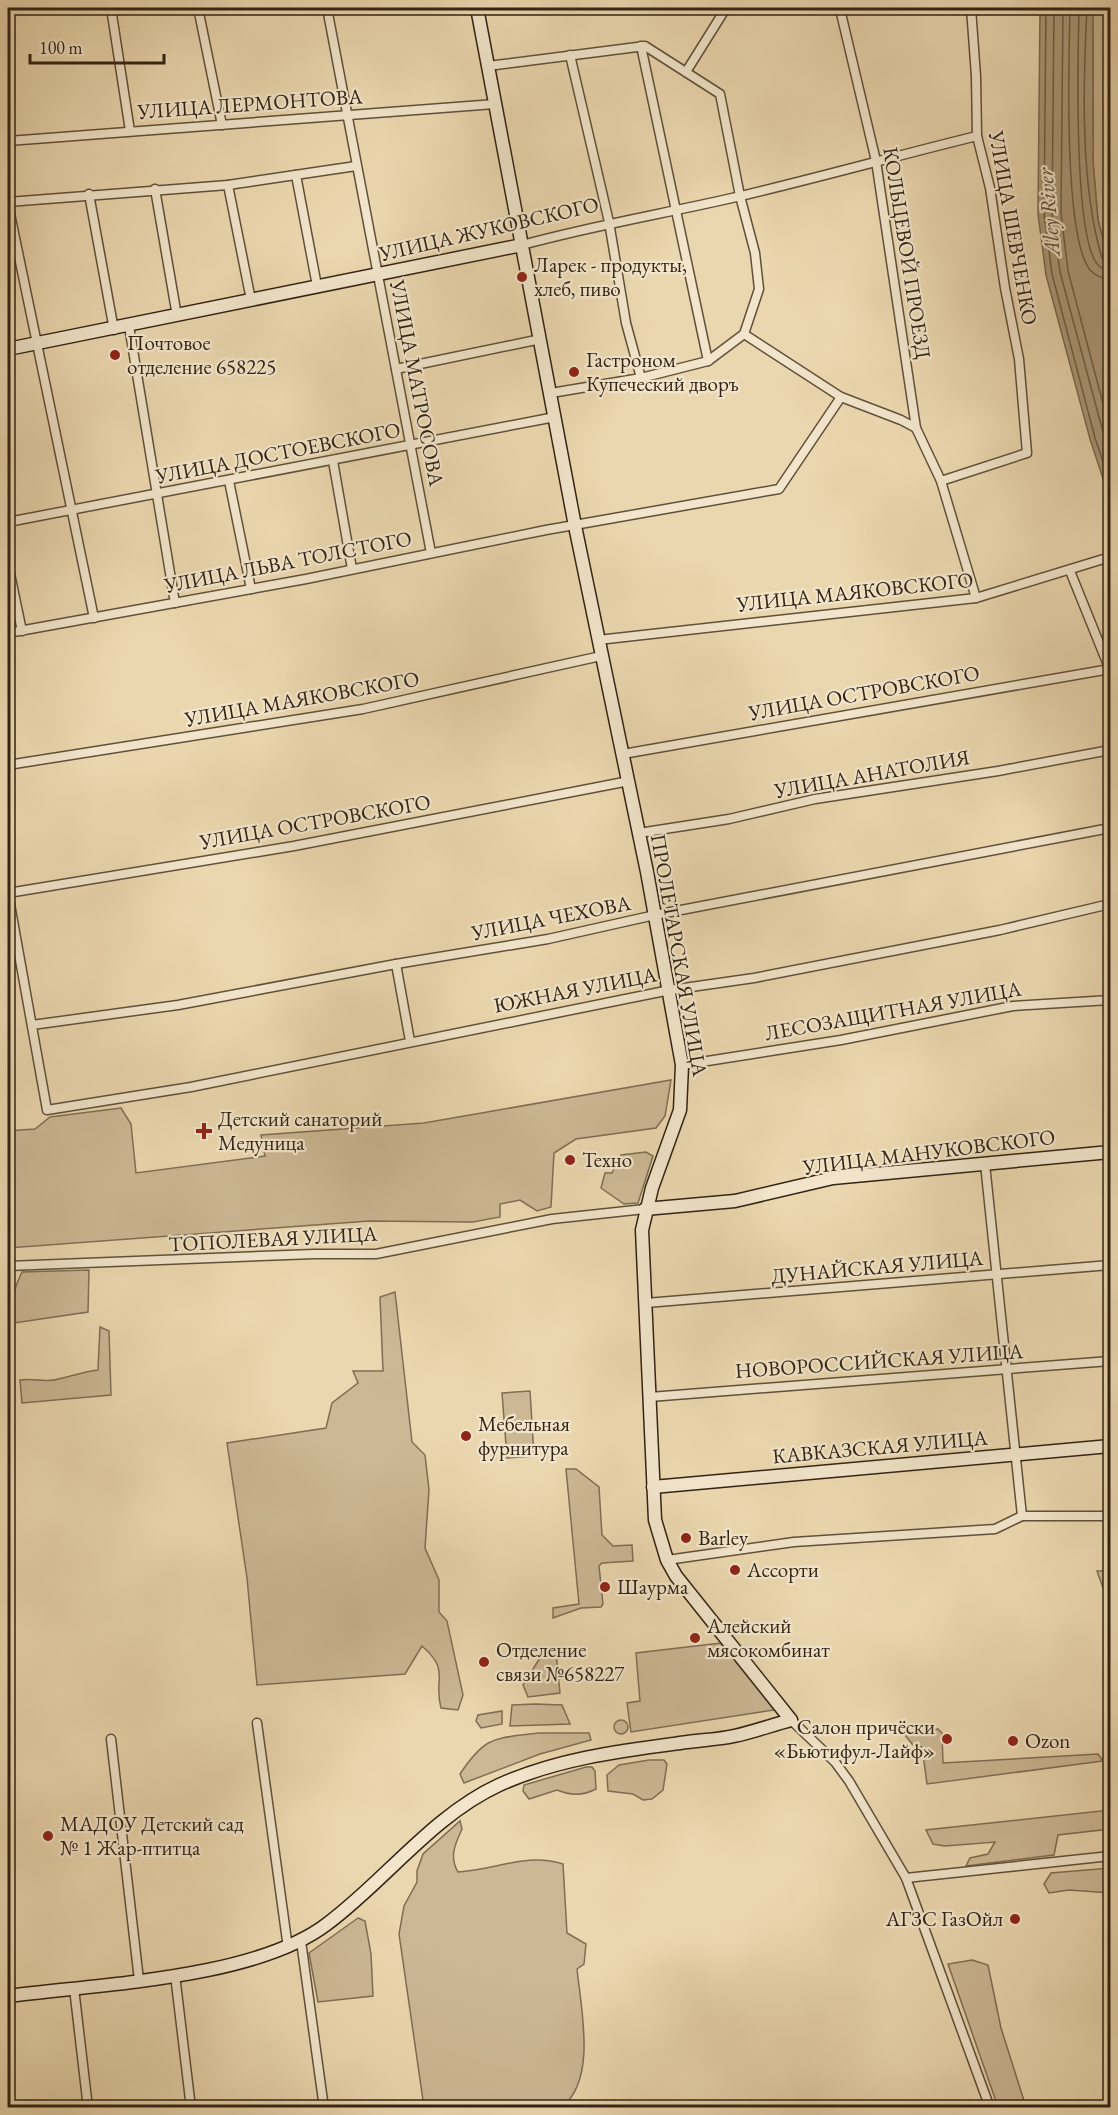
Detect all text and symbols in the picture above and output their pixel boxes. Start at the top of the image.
scale bar [30,27,164,65]
text: 100 m [39,36,83,59]
street label: УЛИЦА ЛЕРМОНТОВА [135,82,364,125]
street label: УЛИЦА ШЕВЧЕНКО [983,128,1044,327]
street label: КОЛЬЦЕВОЙ ПРОЕЗД [877,145,938,361]
water label: Aley River [1030,165,1067,259]
street label: УЛИЦА ЖУКОВСКОГО [376,190,601,267]
place label: Ларек - продукты, хлеб, пиво [534,251,687,302]
marker: Ларек - продукты, хлеб, пиво [515,270,529,284]
street label: УЛИЦА МАТРОСОВА [384,276,451,489]
place label: Почтовое отделение 658225 [127,329,276,380]
place label: Гастроном Купеческий дворъ [586,346,739,397]
marker: Почтовое отделение 658225 [108,348,122,362]
marker: Гастроном Купеческий дворъ [567,365,581,379]
street label: УЛИЦА ДОСТОЕВСКОГО [152,416,403,490]
street label: УЛИЦА ЛЬВА ТОЛСТОГО [161,524,414,599]
street label: УЛИЦА МАЯКОВСКОГО [734,566,975,617]
street label: УЛИЦА ОСТРОВСКОГО [745,659,981,726]
street label: УЛИЦА МАЯКОВСКОГО [181,665,421,733]
street label: УЛИЦА АНАТОЛИЯ [771,743,972,804]
street label: УЛИЦА ОСТРОВСКОГО [196,788,432,855]
street label: ПРОЛЕТАРСКАЯ УЛИЦА [645,832,714,1079]
street label: УЛИЦА ЧЕХОВА [468,889,633,946]
street label: ЮЖНАЯ УЛИЦА [491,960,659,1019]
street label: ЛЕСОЗАЩИТНАЯ УЛИЦА [763,975,1024,1046]
place label: Детский санаторий Медуница [218,1105,382,1156]
marker: Детский санаторий Медуница [195,1122,213,1140]
street label: УЛИЦА МАНУКОВСКОГО [800,1123,1057,1181]
place label: Техно [582,1146,632,1173]
marker: Техно [563,1153,577,1167]
street label: ТОПОЛЕВАЯ УЛИЦА [168,1220,379,1257]
street label: ДУНАЙСКАЯ УЛИЦА [770,1244,985,1289]
street label: НОВОРОССИЙСКАЯ УЛИЦА [734,1337,1024,1384]
place label: Мебельная фурнитура [478,1410,570,1461]
street label: КАВКАЗСКАЯ УЛИЦА [771,1424,989,1469]
marker: Мебельная фурнитура [459,1429,473,1443]
place label: Barley [698,1524,749,1551]
marker: Barley [679,1531,693,1545]
place label: Ассорти [746,1556,819,1583]
marker: Ассорти [728,1563,742,1577]
place label: Шаурма [617,1573,689,1600]
marker: Шаурма [598,1580,612,1594]
place label: Алейский мясокомбинат [706,1612,830,1663]
marker: Алейский мясокомбинат [688,1631,702,1645]
place label: Отделение связи №658227 [496,1636,625,1687]
marker: Отделение связи №658227 [477,1655,491,1669]
place label: Салон причёски «Бьютифул-Лайф» [774,1713,935,1764]
place label: Ozon [1025,1727,1070,1754]
marker: Салон причёски «Бьютифул-Лайф» [940,1732,954,1746]
marker: Ozon [1006,1734,1020,1748]
place label: МАДОУ Детский сад № 1 Жар-птитца [60,1810,244,1861]
marker: МАДОУ Детский сад № 1 Жар-птитца [41,1829,55,1843]
place label: АГЗС ГазОйл [885,1905,1003,1932]
marker: АГЗС ГазОйл [1008,1912,1022,1926]

